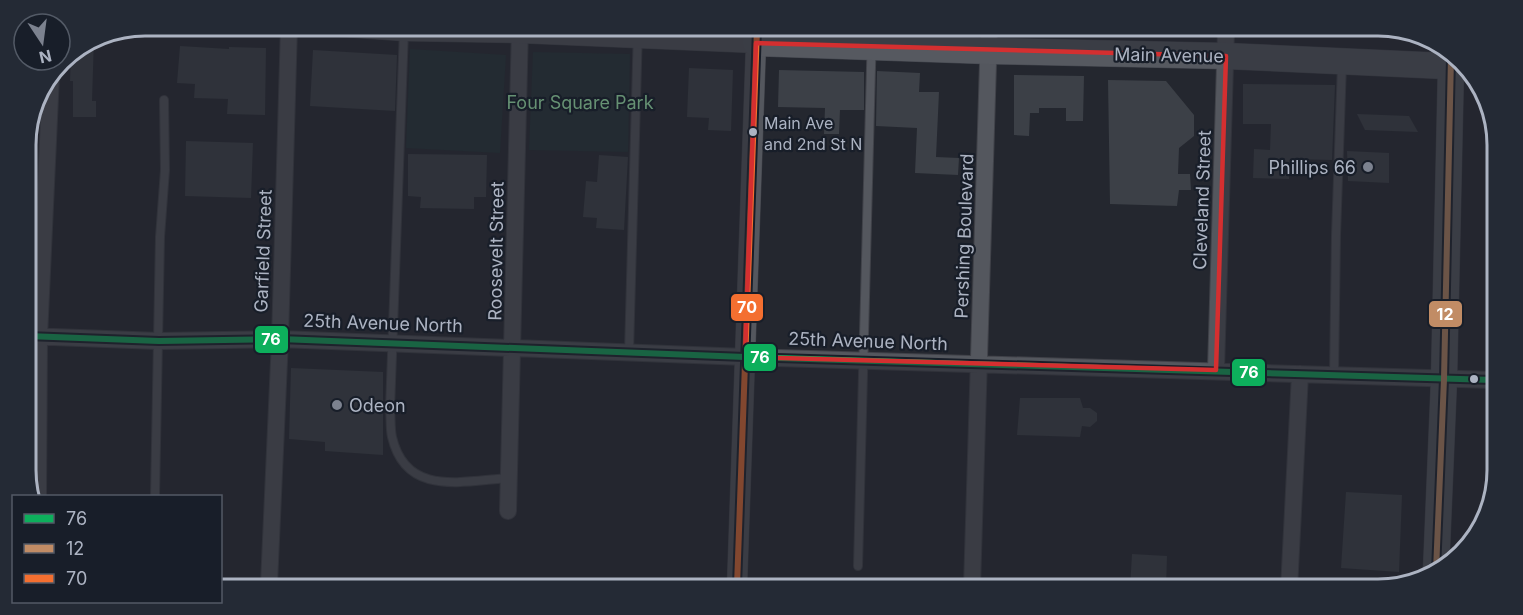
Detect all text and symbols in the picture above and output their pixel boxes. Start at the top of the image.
north arrow [12,12,72,72]
street label: Main Avenue [1114,44,1224,66]
text: N [37,45,54,68]
park label: Four Square Park [506,92,654,113]
place label: Main Ave and 2nd St N [764,113,862,154]
marker: Main Ave and 2nd St N [747,126,759,138]
street label: Cleveland Street [1189,130,1215,270]
street label: Pershing Boulevard [951,153,977,319]
place label: Phillips 66 [1269,157,1356,178]
marker: Phillips 66 [1361,160,1375,174]
street label: Roosevelt Street [484,181,508,321]
street label: Garfield Street [250,189,276,313]
line badge: 70 [730,293,764,322]
text: 70 [737,297,757,317]
line badge: 12 [1428,300,1463,328]
text: 12 [1437,304,1453,324]
street label: 25th Avenue North [303,310,463,336]
line badge: 76 [254,325,289,354]
street label: 25th Avenue North [788,328,948,354]
text: 76 [261,329,281,349]
line badge: 76 [743,343,777,372]
text: 76 [750,347,770,367]
line badge: 76 [1231,358,1266,387]
text: 76 [1239,362,1259,382]
unlabelled marker [1468,373,1480,385]
place label: Odeon [349,395,406,416]
marker: Odeon [330,398,344,412]
legend [12,495,222,603]
text: 76 [66,508,87,529]
text: 12 [66,538,84,559]
text: 70 [66,568,87,589]

